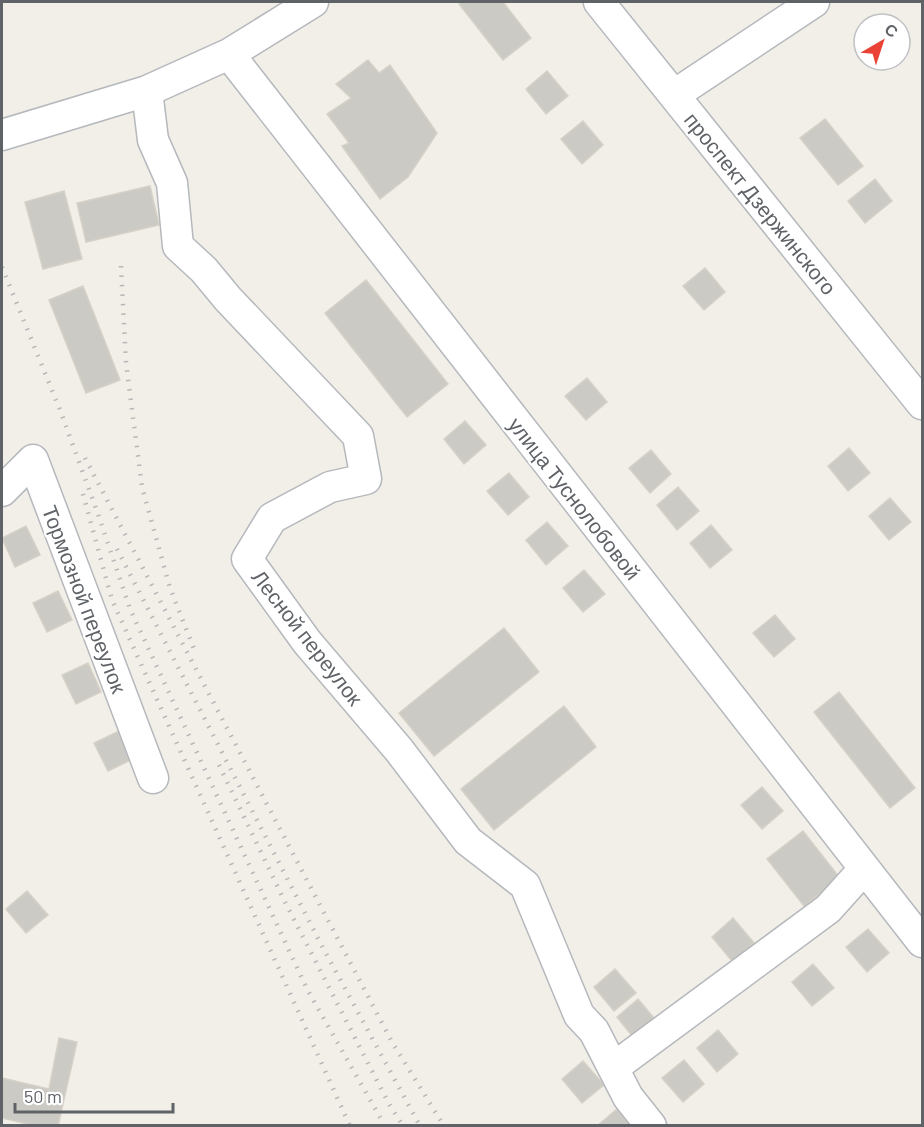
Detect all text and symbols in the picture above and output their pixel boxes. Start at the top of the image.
north arrow [852,12,912,72]
text: С [881,19,903,41]
street label: проспект Дзержинского [680,107,842,299]
street label: улица Туснолобовой [504,412,646,584]
street label: Тормозной переулок [38,502,133,697]
street label: Лесной переулок [247,564,369,710]
scale bar [15,1076,172,1114]
text: 50 m [24,1085,62,1107]

